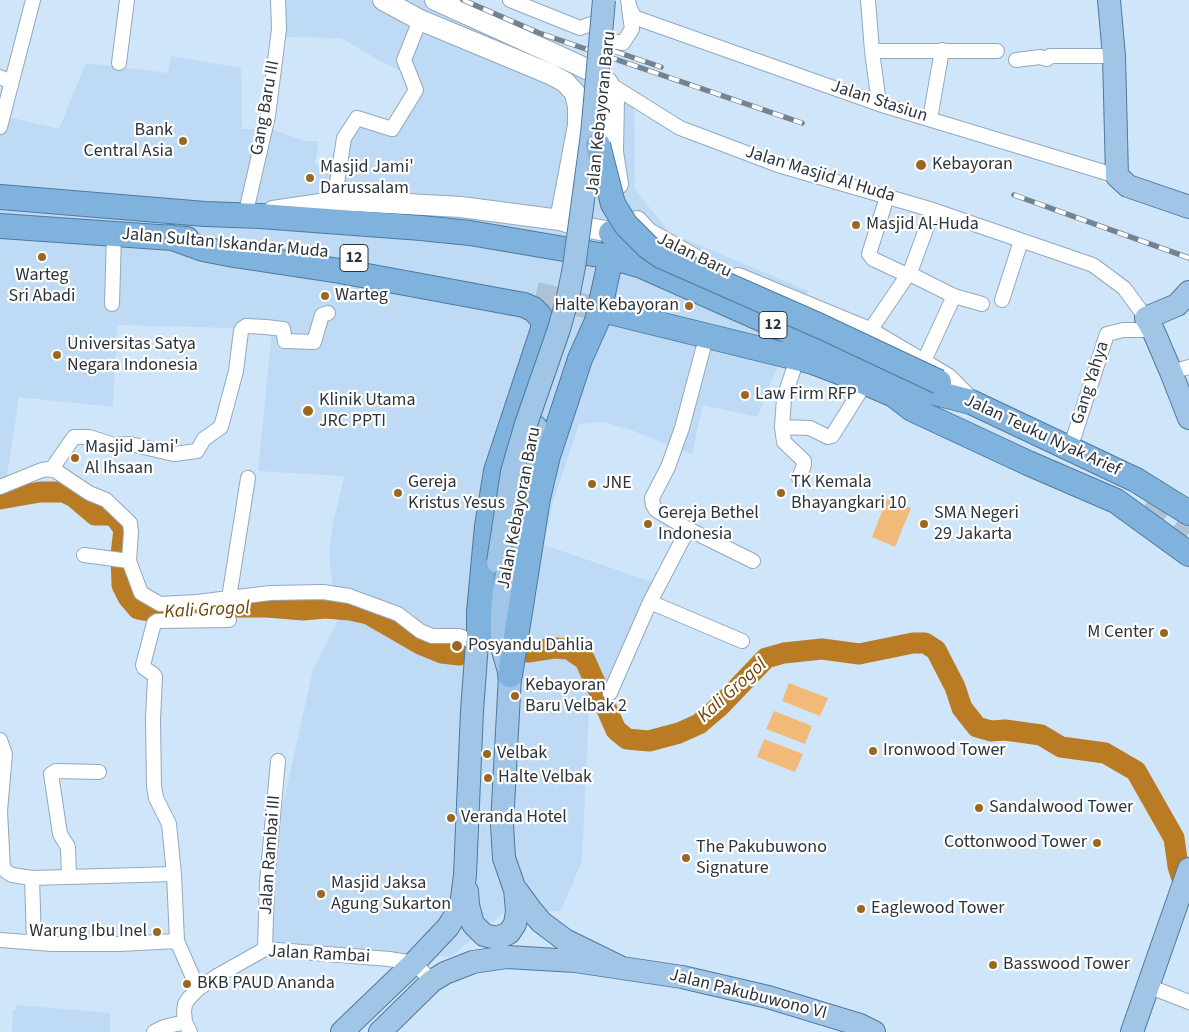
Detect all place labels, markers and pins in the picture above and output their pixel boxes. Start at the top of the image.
place label: Bank Central Asia [84,120,173,162]
marker: Bank Central Asia [177,135,189,147]
place label: Kebayoran [932,154,1013,176]
place label: Masjid Jami' Darussalam [320,157,414,200]
marker: Kebayoran [914,158,928,172]
marker: Masjid Jami' Darussalam [304,172,316,184]
place label: Masjid Al-Huda [866,214,979,236]
marker: Masjid Al-Huda [850,219,862,231]
marker: Warteg Sri Abadi [36,251,48,263]
place label: Warteg Sri Abadi [9,265,75,308]
place label: Warteg [335,285,388,307]
marker: Warteg [319,290,331,302]
place label: Halte Kebayoran [554,295,679,317]
marker: Halte Kebayoran [683,300,695,312]
place label: Universitas Satya Negara Indonesia [67,334,198,376]
marker: Universitas Satya Negara Indonesia [51,349,63,361]
place label: Law Firm RFP [755,384,857,406]
marker: Law Firm RFP [739,389,751,401]
place label: Klinik Utama JRC PPTI [319,390,416,432]
marker: Klinik Utama JRC PPTI [301,404,315,418]
place label: Masjid Jami' Al Ihsaan [85,437,179,479]
marker: Masjid Jami' Al Ihsaan [69,452,81,464]
place label: Gereja Kristus Yesus [408,472,505,514]
place label: TK Kemala Bhayangkari 10 [791,472,906,514]
place label: JNE [602,473,632,495]
marker: JNE [586,478,598,490]
marker: Gereja Kristus Yesus [392,487,404,499]
marker: TK Kemala Bhayangkari 10 [775,487,787,499]
place label: Gereja Bethel Indonesia [658,503,759,546]
place label: SMA Negeri 29 Jakarta [934,503,1019,546]
marker: Gereja Bethel Indonesia [642,518,654,530]
marker: SMA Negeri 29 Jakarta [918,518,930,530]
place label: M Center [1087,622,1154,644]
marker: M Center [1158,627,1170,639]
place label: Posyandu Dahlia [468,635,593,657]
marker: Posyandu Dahlia [450,639,464,653]
place label: Kebayoran Baru Velbak 2 [525,675,627,718]
marker: Kebayoran Baru Velbak 2 [509,690,521,702]
place label: Ironwood Tower [883,740,1006,762]
place label: Velbak [497,743,547,765]
marker: Ironwood Tower [867,745,879,757]
marker: Velbak [481,748,493,760]
place label: Halte Velbak [498,767,592,789]
marker: Halte Velbak [482,772,494,784]
place label: Sandalwood Tower [989,797,1133,819]
marker: Sandalwood Tower [973,802,985,814]
place label: Veranda Hotel [461,807,567,829]
marker: Veranda Hotel [445,812,457,824]
place label: Cottonwood Tower [944,832,1087,854]
place label: The Pakubuwono Signature [696,837,827,880]
marker: Cottonwood Tower [1091,837,1103,849]
marker: The Pakubuwono Signature [680,852,692,864]
place label: Masjid Jaksa Agung Sukarton [331,873,451,916]
marker: Masjid Jaksa Agung Sukarton [315,888,327,900]
place label: Eaglewood Tower [871,898,1004,920]
marker: Eaglewood Tower [855,903,867,915]
place label: Warung Ibu Inel [29,921,147,943]
marker: Warung Ibu Inel [151,926,163,938]
place label: Basswood Tower [1003,954,1130,976]
marker: Basswood Tower [987,959,999,971]
place label: BKB PAUD Ananda [197,973,335,995]
marker: BKB PAUD Ananda [181,978,193,990]

